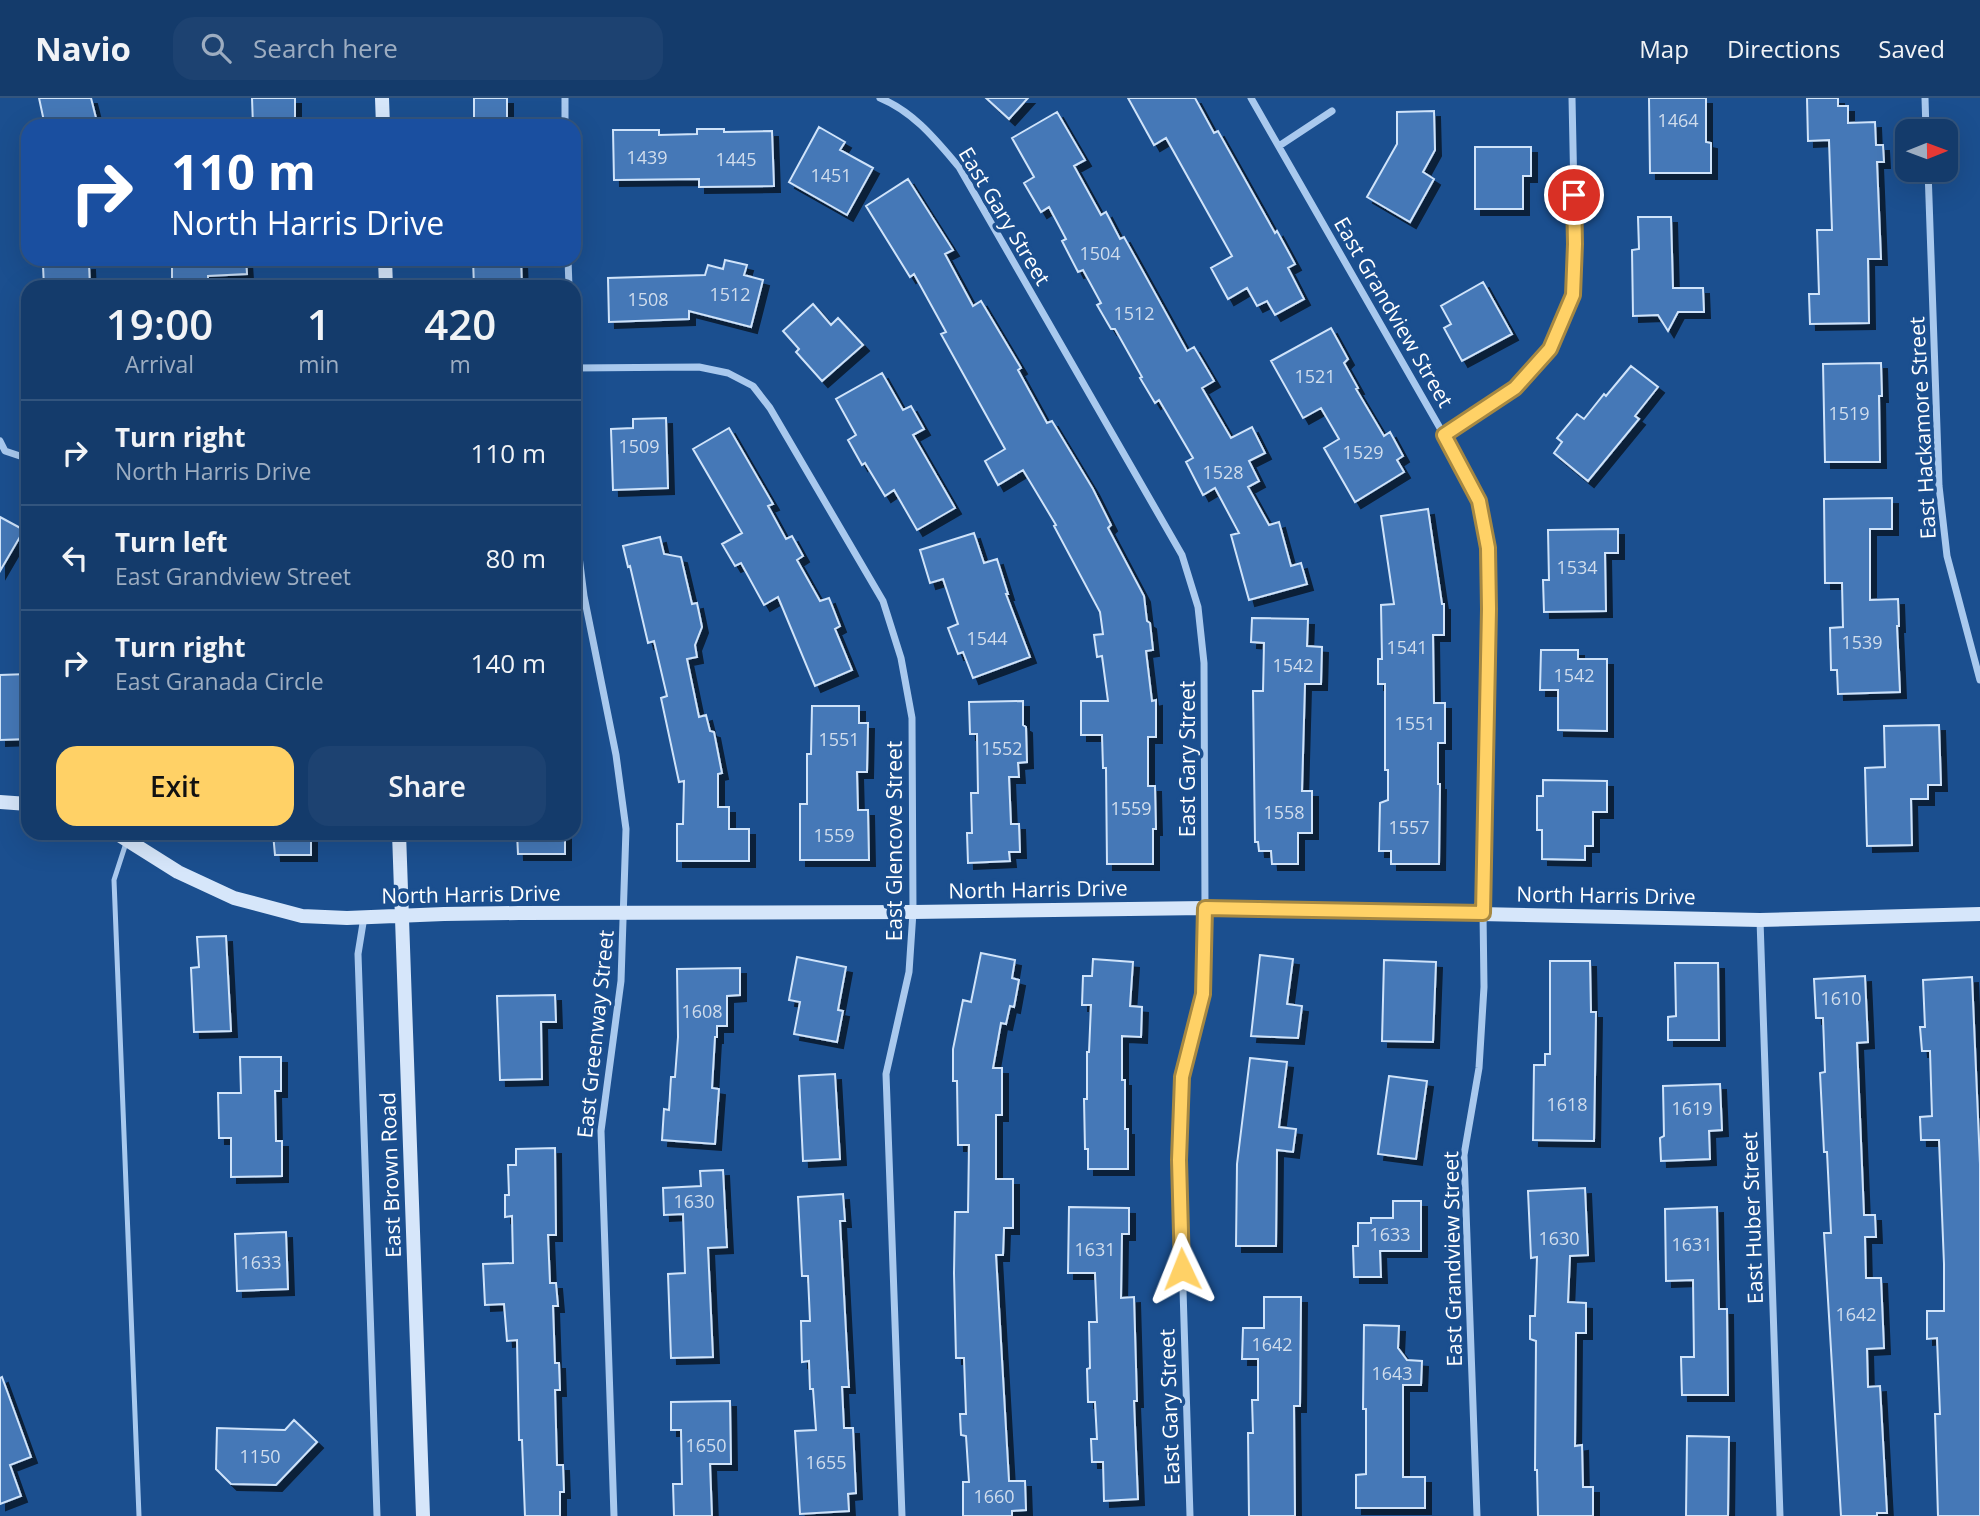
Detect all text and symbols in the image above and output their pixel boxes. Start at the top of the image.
search box [173,17,663,80]
text: Navio [35,26,131,71]
icon: search [197,29,235,67]
text: Search here [253,30,398,66]
text: Map [1639,32,1689,65]
text: Directions [1727,32,1840,65]
text: Saved [1878,32,1945,65]
house number: 1464 [1657,108,1699,132]
north arrow [1895,119,1958,182]
map controls [1895,119,1958,182]
text: 110 m [171,138,316,204]
street label: East Gary Street [953,142,1057,290]
house number: 1439 [626,145,668,169]
icon: right [56,147,147,238]
house number: 1445 [715,147,757,171]
house number: 1451 [810,163,852,187]
pin [1544,165,1604,225]
icon: arrive [1555,176,1593,214]
text: North Harris Drive [171,201,444,244]
street label: East Grandview Street [1328,212,1460,412]
house number: 1504 [1079,241,1121,265]
house number: 1512 [709,282,751,306]
house number: 1508 [627,287,669,311]
text: 19:00 [106,295,213,352]
text: 1 [307,295,331,352]
text: 420 [424,295,496,352]
house number: 1512 [1113,301,1155,325]
street label: East Hackamore Street [1902,316,1942,540]
text: Arrival [125,348,194,380]
text: min [298,348,339,380]
text: m [450,348,471,380]
house number: 1521 [1294,364,1336,388]
house number: 1519 [1828,401,1870,425]
text: Turn right [115,419,246,455]
icon: right [56,434,94,472]
house number: 1509 [618,434,660,458]
text: 110 m [471,435,546,471]
house number: 1529 [1342,440,1384,464]
text: North Harris Drive [115,455,311,487]
house number: 1528 [1202,460,1244,484]
text: Turn left [115,524,227,560]
icon: left [56,539,94,577]
text: 80 m [485,540,546,576]
house number: 1534 [1556,555,1598,579]
text: East Grandview Street [115,560,351,592]
house number: 1544 [966,626,1008,650]
text: Turn right [115,629,246,665]
house number: 1539 [1841,630,1883,654]
house number: 1541 [1386,635,1428,659]
icon: right [56,644,94,682]
text: 140 m [471,645,546,681]
house number: 1542 [1272,653,1314,677]
house number: 1542 [1553,663,1595,687]
text: East Granada Circle [115,665,324,697]
street label: East Gary Street [1173,681,1201,837]
house number: 1551 [1394,711,1436,735]
house number: 1551 [818,727,860,751]
house number: 1552 [981,736,1023,760]
street label: East Glencove Street [880,741,908,941]
button: Exit [56,746,294,826]
button: Share [308,746,546,826]
house number: 1559 [1110,796,1152,820]
house number: 1558 [1263,800,1305,824]
house number: 1557 [1388,815,1430,839]
house number: 1559 [813,823,855,847]
street label: North Harris Drive [948,873,1128,905]
street label: North Harris Drive [381,878,561,910]
street label: North Harris Drive [1516,879,1696,911]
street label: East Greenway Street [570,929,620,1139]
house number: 1610 [1820,986,1862,1010]
house number: 1608 [681,999,723,1023]
street label: East Brown Road [373,1092,407,1258]
house number: 1618 [1546,1092,1588,1116]
house number: 1619 [1671,1096,1713,1120]
street label: East Huber Street [1735,1132,1769,1304]
street label: East Grandview Street [1436,1151,1468,1367]
house number: 1630 [673,1189,715,1213]
house number: 1633 [1369,1222,1411,1246]
house number: 1630 [1538,1226,1580,1250]
position arrow [1145,1232,1219,1306]
house number: 1631 [1671,1232,1713,1256]
house number: 1631 [1074,1237,1116,1261]
house number: 1633 [240,1250,282,1274]
house number: 1642 [1835,1302,1877,1326]
street label: East Gary Street [1152,1328,1186,1486]
house number: 1642 [1251,1332,1293,1356]
house number: 1643 [1371,1361,1413,1385]
house number: 1650 [685,1433,727,1457]
house number: 1150 [239,1444,281,1468]
house number: 1655 [805,1450,847,1474]
house number: 1660 [973,1484,1015,1508]

